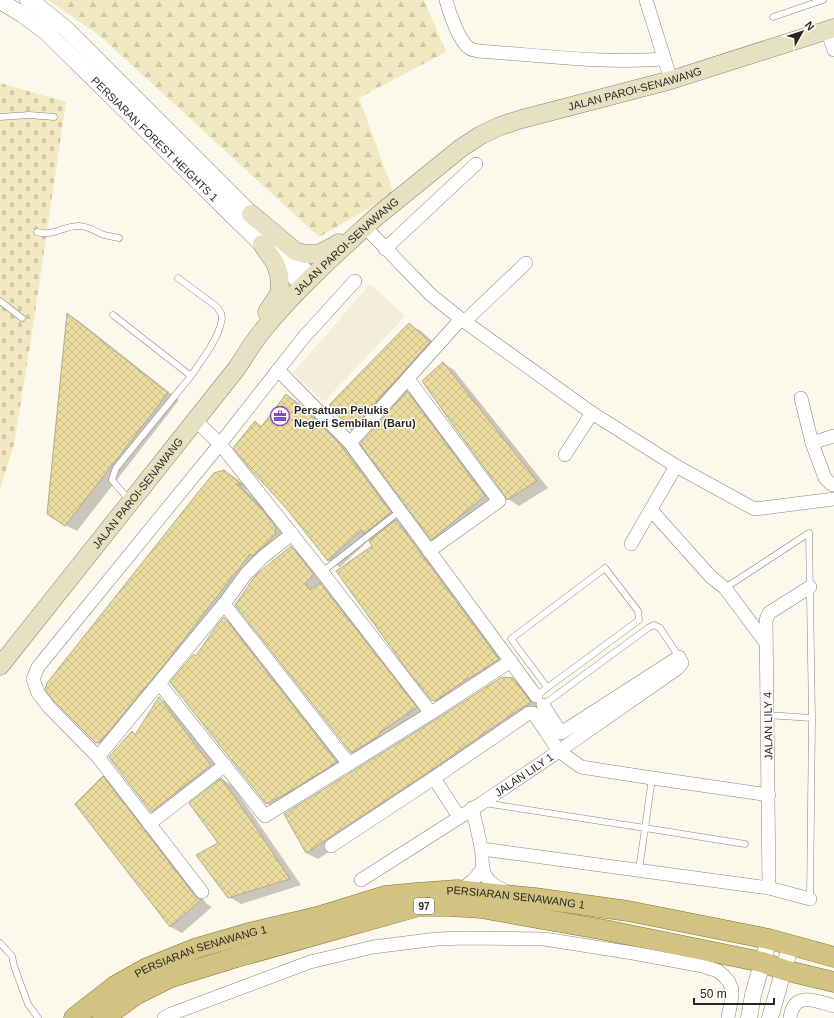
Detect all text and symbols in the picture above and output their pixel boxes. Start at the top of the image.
north arrow [782,12,822,52]
text: N [803,19,817,33]
street label: JALAN PAROI-SENAWANG [567,65,703,113]
street label: PERSIARAN FOREST HEIGHTS 1 [89,74,220,204]
street label: JALAN PAROI-SENAWANG [291,195,401,297]
place label: Persatuan Pelukis Negeri Sembilan (Baru) [294,404,416,429]
office icon: Persatuan Pelukis Negeri Sembilan (Baru) [269,405,291,427]
street label: JALAN PAROI-SENAWANG [90,435,185,551]
street label: JALAN LILY 4 [761,692,775,760]
street label: JALAN LILY 1 [492,751,556,799]
street label: PERSIARAN SENAWANG 1 [446,884,586,911]
road number: 97 [414,898,434,914]
street label: PERSIARAN SENAWANG 1 [132,923,268,980]
scale bar [694,980,774,1006]
text: 50 m [700,987,727,1001]

